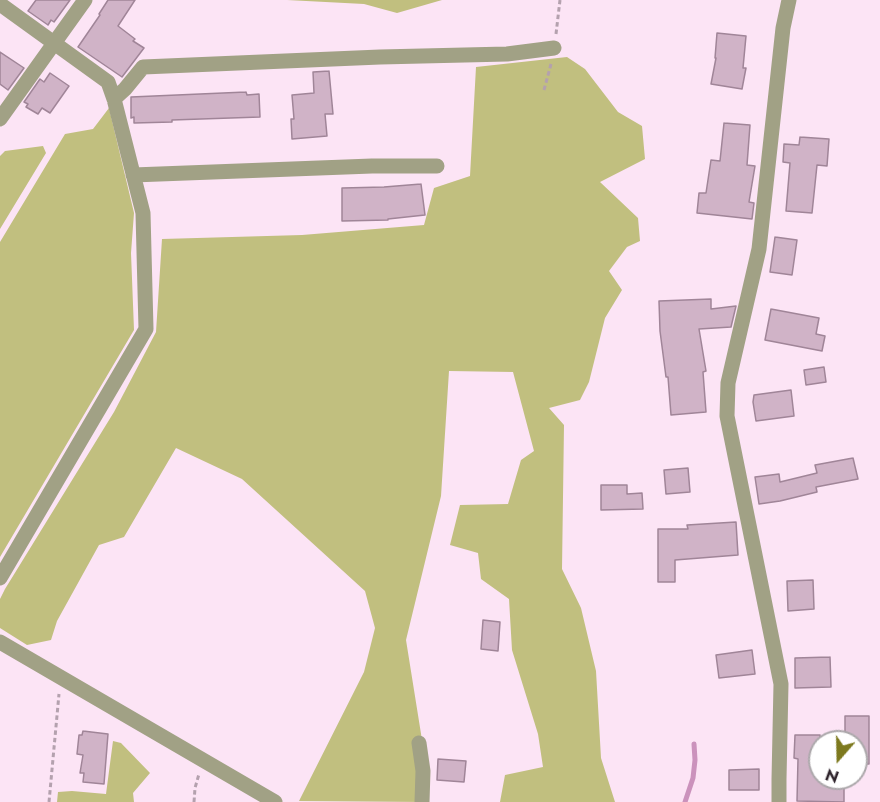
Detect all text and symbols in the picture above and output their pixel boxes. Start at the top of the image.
north arrow [808,730,868,790]
text: N [822,763,842,788]

